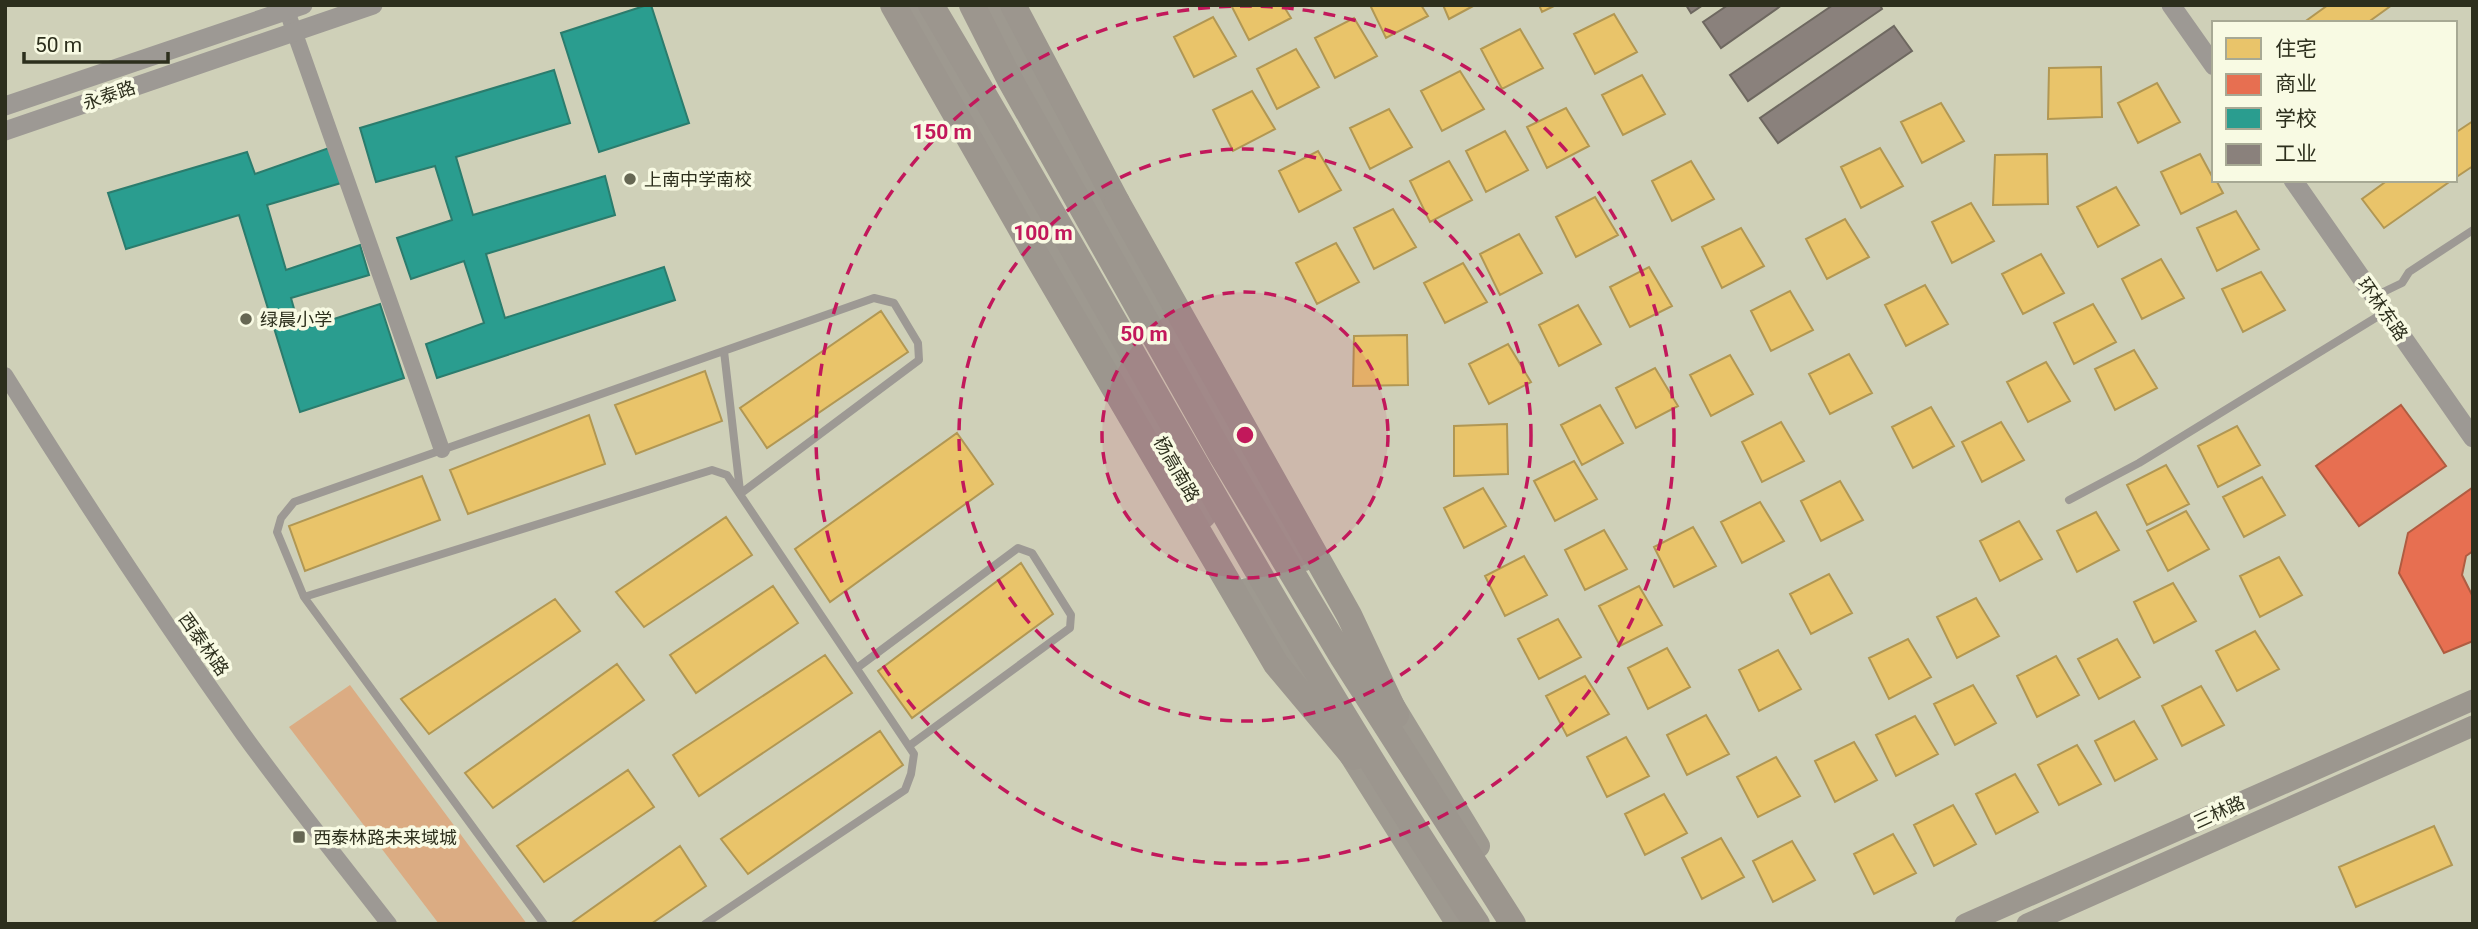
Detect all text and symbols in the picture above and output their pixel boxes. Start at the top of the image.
scale bar [24,21,168,65]
legend [2212,21,2457,182]
text: 50 m [35,33,82,57]
text: 住宅 [2275,37,2317,61]
text: 商业 [2275,72,2317,96]
street label: 永泰路 [80,76,138,114]
text: 学校 [2275,107,2317,131]
text: 150 m [912,120,972,144]
text: 工业 [2275,142,2317,166]
place label: 上南中学南校 [644,169,752,190]
marker: 上南中学南校 [622,171,638,187]
text: 100 m [1013,221,1073,245]
street label: 环林东路 [2354,273,2412,345]
place label: 绿晨小学 [260,309,332,330]
marker: 绿晨小学 [238,311,254,327]
text: 50 m [1120,322,1168,346]
centre of rings [1233,423,1257,447]
street label: 杨高南路 [1150,433,1204,505]
street label: 西泰林路 [175,608,233,680]
street label: 三林路 [2190,791,2248,833]
place label: 西泰林路未来域城 [313,827,457,848]
marker: 西泰林路未来域城 [291,829,307,845]

